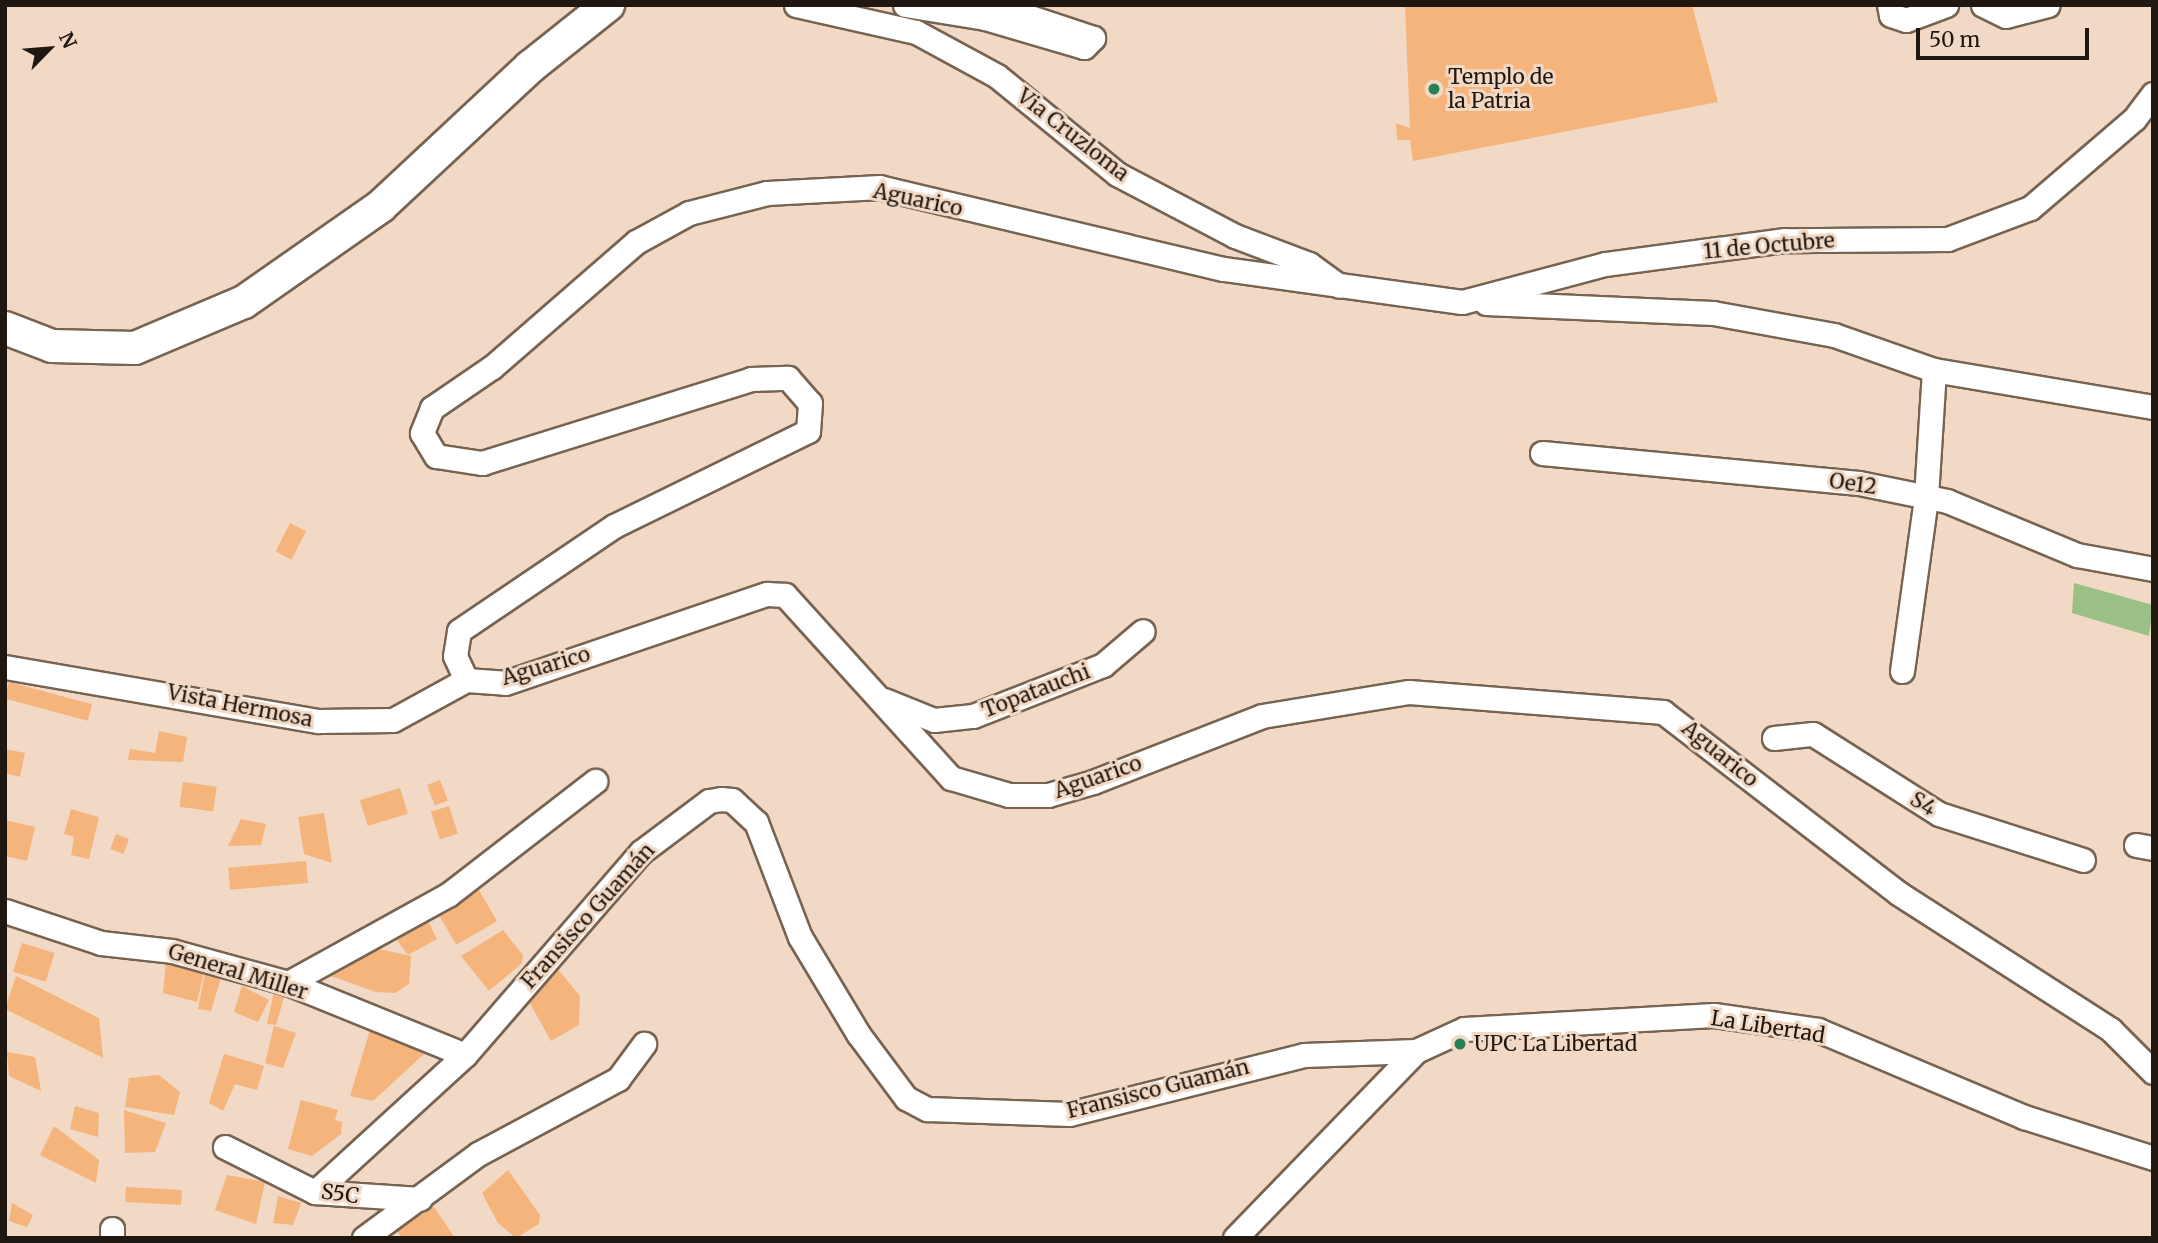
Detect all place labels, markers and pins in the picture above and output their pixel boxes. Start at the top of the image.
place label: Templo de la Patria [1448,64,1554,114]
marker: Templo de la Patria [1426,81,1442,97]
place label: UPC La Libertad [1474,1031,1637,1057]
marker: UPC La Libertad [1452,1036,1468,1052]

